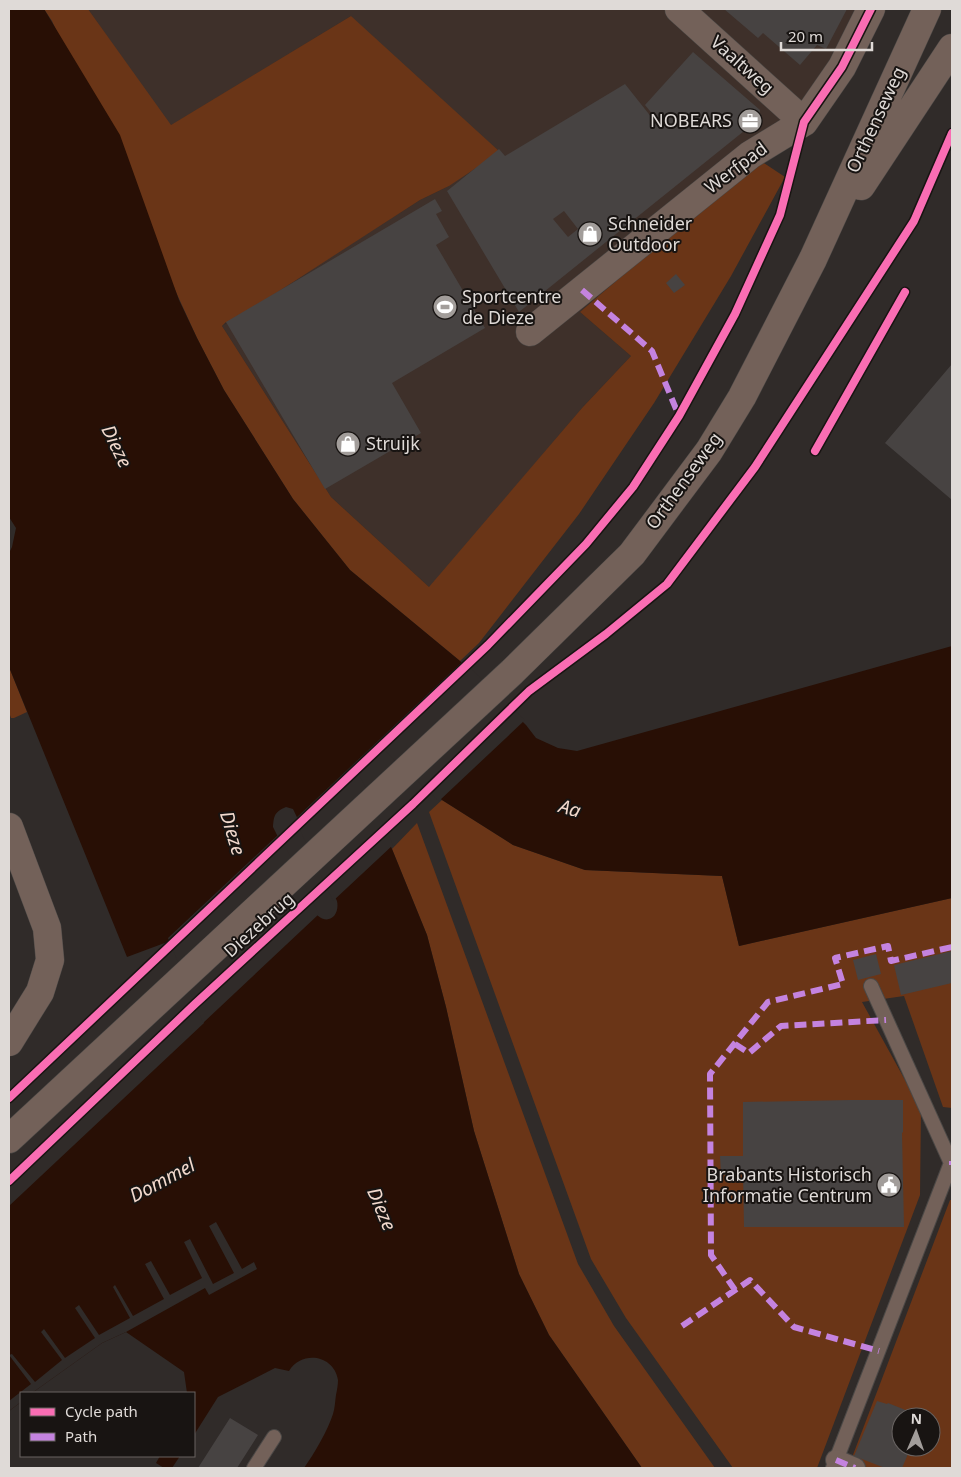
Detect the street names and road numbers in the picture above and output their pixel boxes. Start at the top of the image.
street label: Vaaltweg [706,30,779,99]
street label: Orthenseweg [840,63,910,176]
street label: Werfpad [699,136,772,199]
street label: Orthenseweg [640,427,726,534]
street label: Diezebrug [218,886,299,962]

